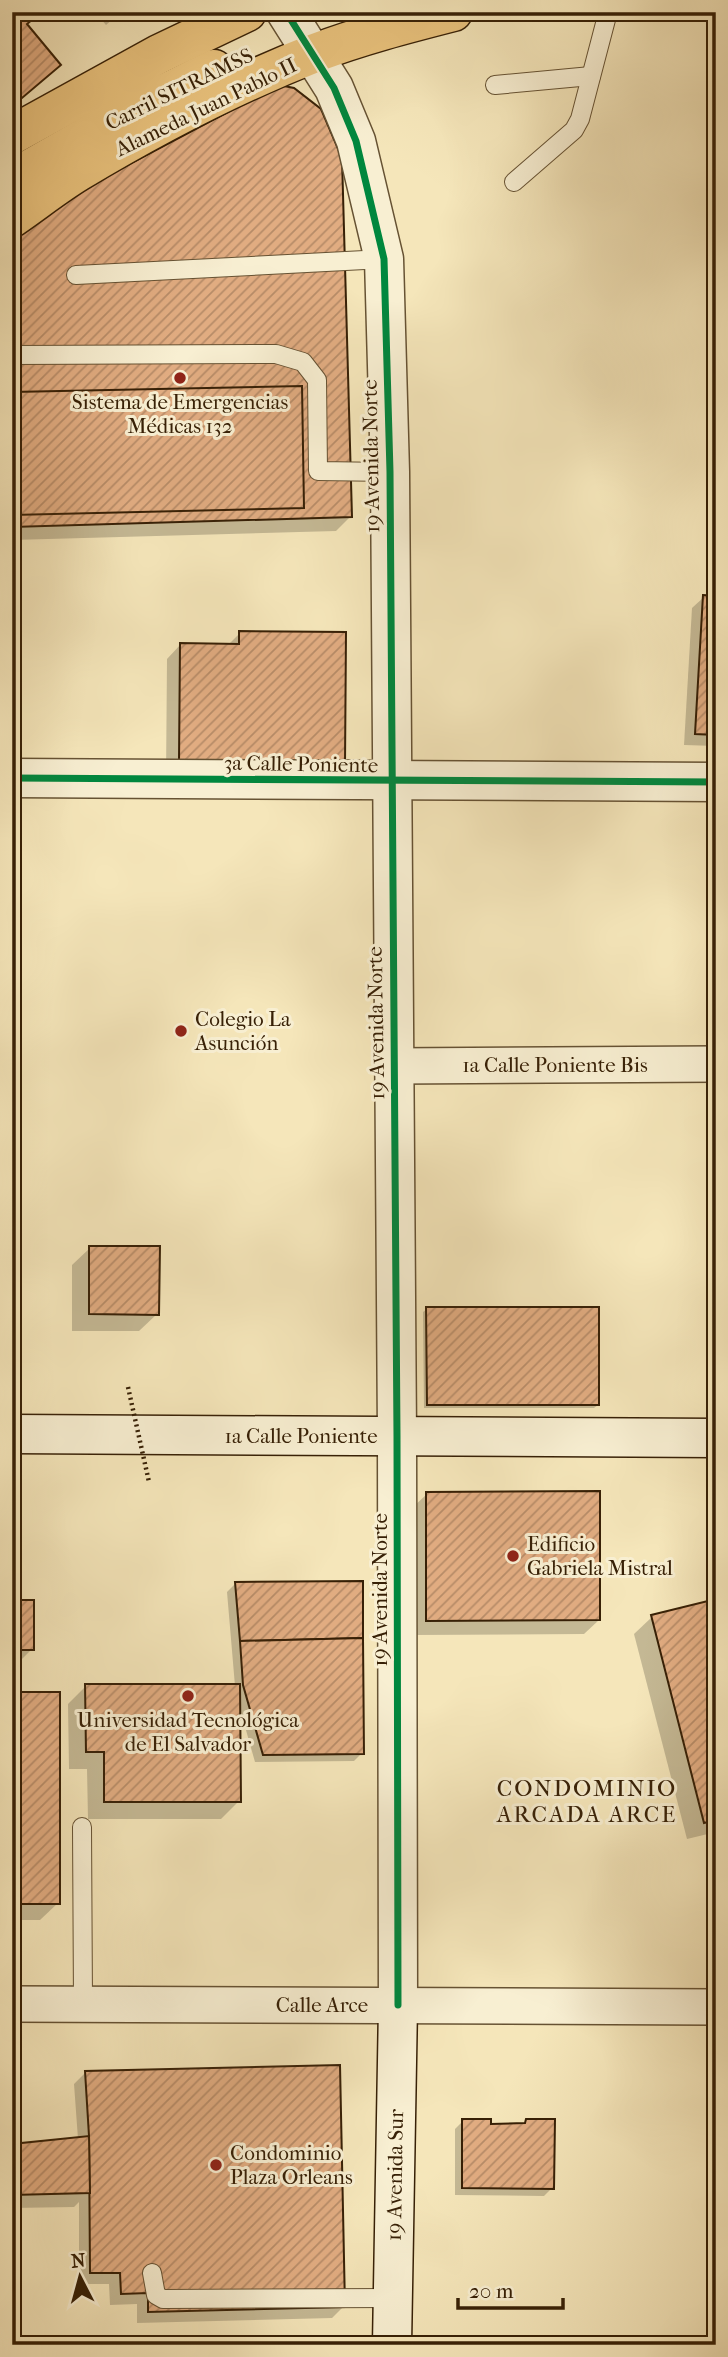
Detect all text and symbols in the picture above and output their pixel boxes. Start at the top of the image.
street label: Carril SITRAMSS [101,43,257,135]
street label: Alameda Juan Pablo II [111,53,300,162]
marker: Sistema de Emergencias Médicas 132 [172,370,188,386]
street label: 19 Avenida Norte [358,379,384,533]
place label: Sistema de Emergencias Médicas 132 [72,390,289,438]
street label: 3a Calle Poniente [224,751,378,777]
street label: 19 Avenida Norte [363,946,389,1100]
place label: Colegio La Asunción [194,1007,291,1055]
marker: Colegio La Asunción [173,1023,189,1039]
street label: 1a Calle Poniente Bis [462,1053,648,1077]
street label: 1a Calle Poniente [224,1424,378,1448]
street label: 19 Avenida Norte [368,1513,392,1667]
place label: Edificio Gabriela Mistral [527,1532,673,1580]
marker: Edificio Gabriela Mistral [505,1548,521,1564]
marker: Universidad Tecnológica de El Salvador [180,1688,196,1704]
place label: Universidad Tecnológica de El Salvador [77,1708,299,1756]
district label: CONDOMINIO ARCADA ARCE [496,1775,677,1828]
street label: Calle Arce [276,1993,368,2017]
street label: 19 Avenida Sur [382,2109,408,2241]
place label: Condominio Plaza Orleans [230,2141,353,2189]
marker: Condominio Plaza Orleans [208,2157,224,2173]
north arrow [46,2242,116,2312]
text: N [70,2249,87,2273]
scale bar [458,2266,564,2310]
text: 20 m [469,2279,514,2303]

